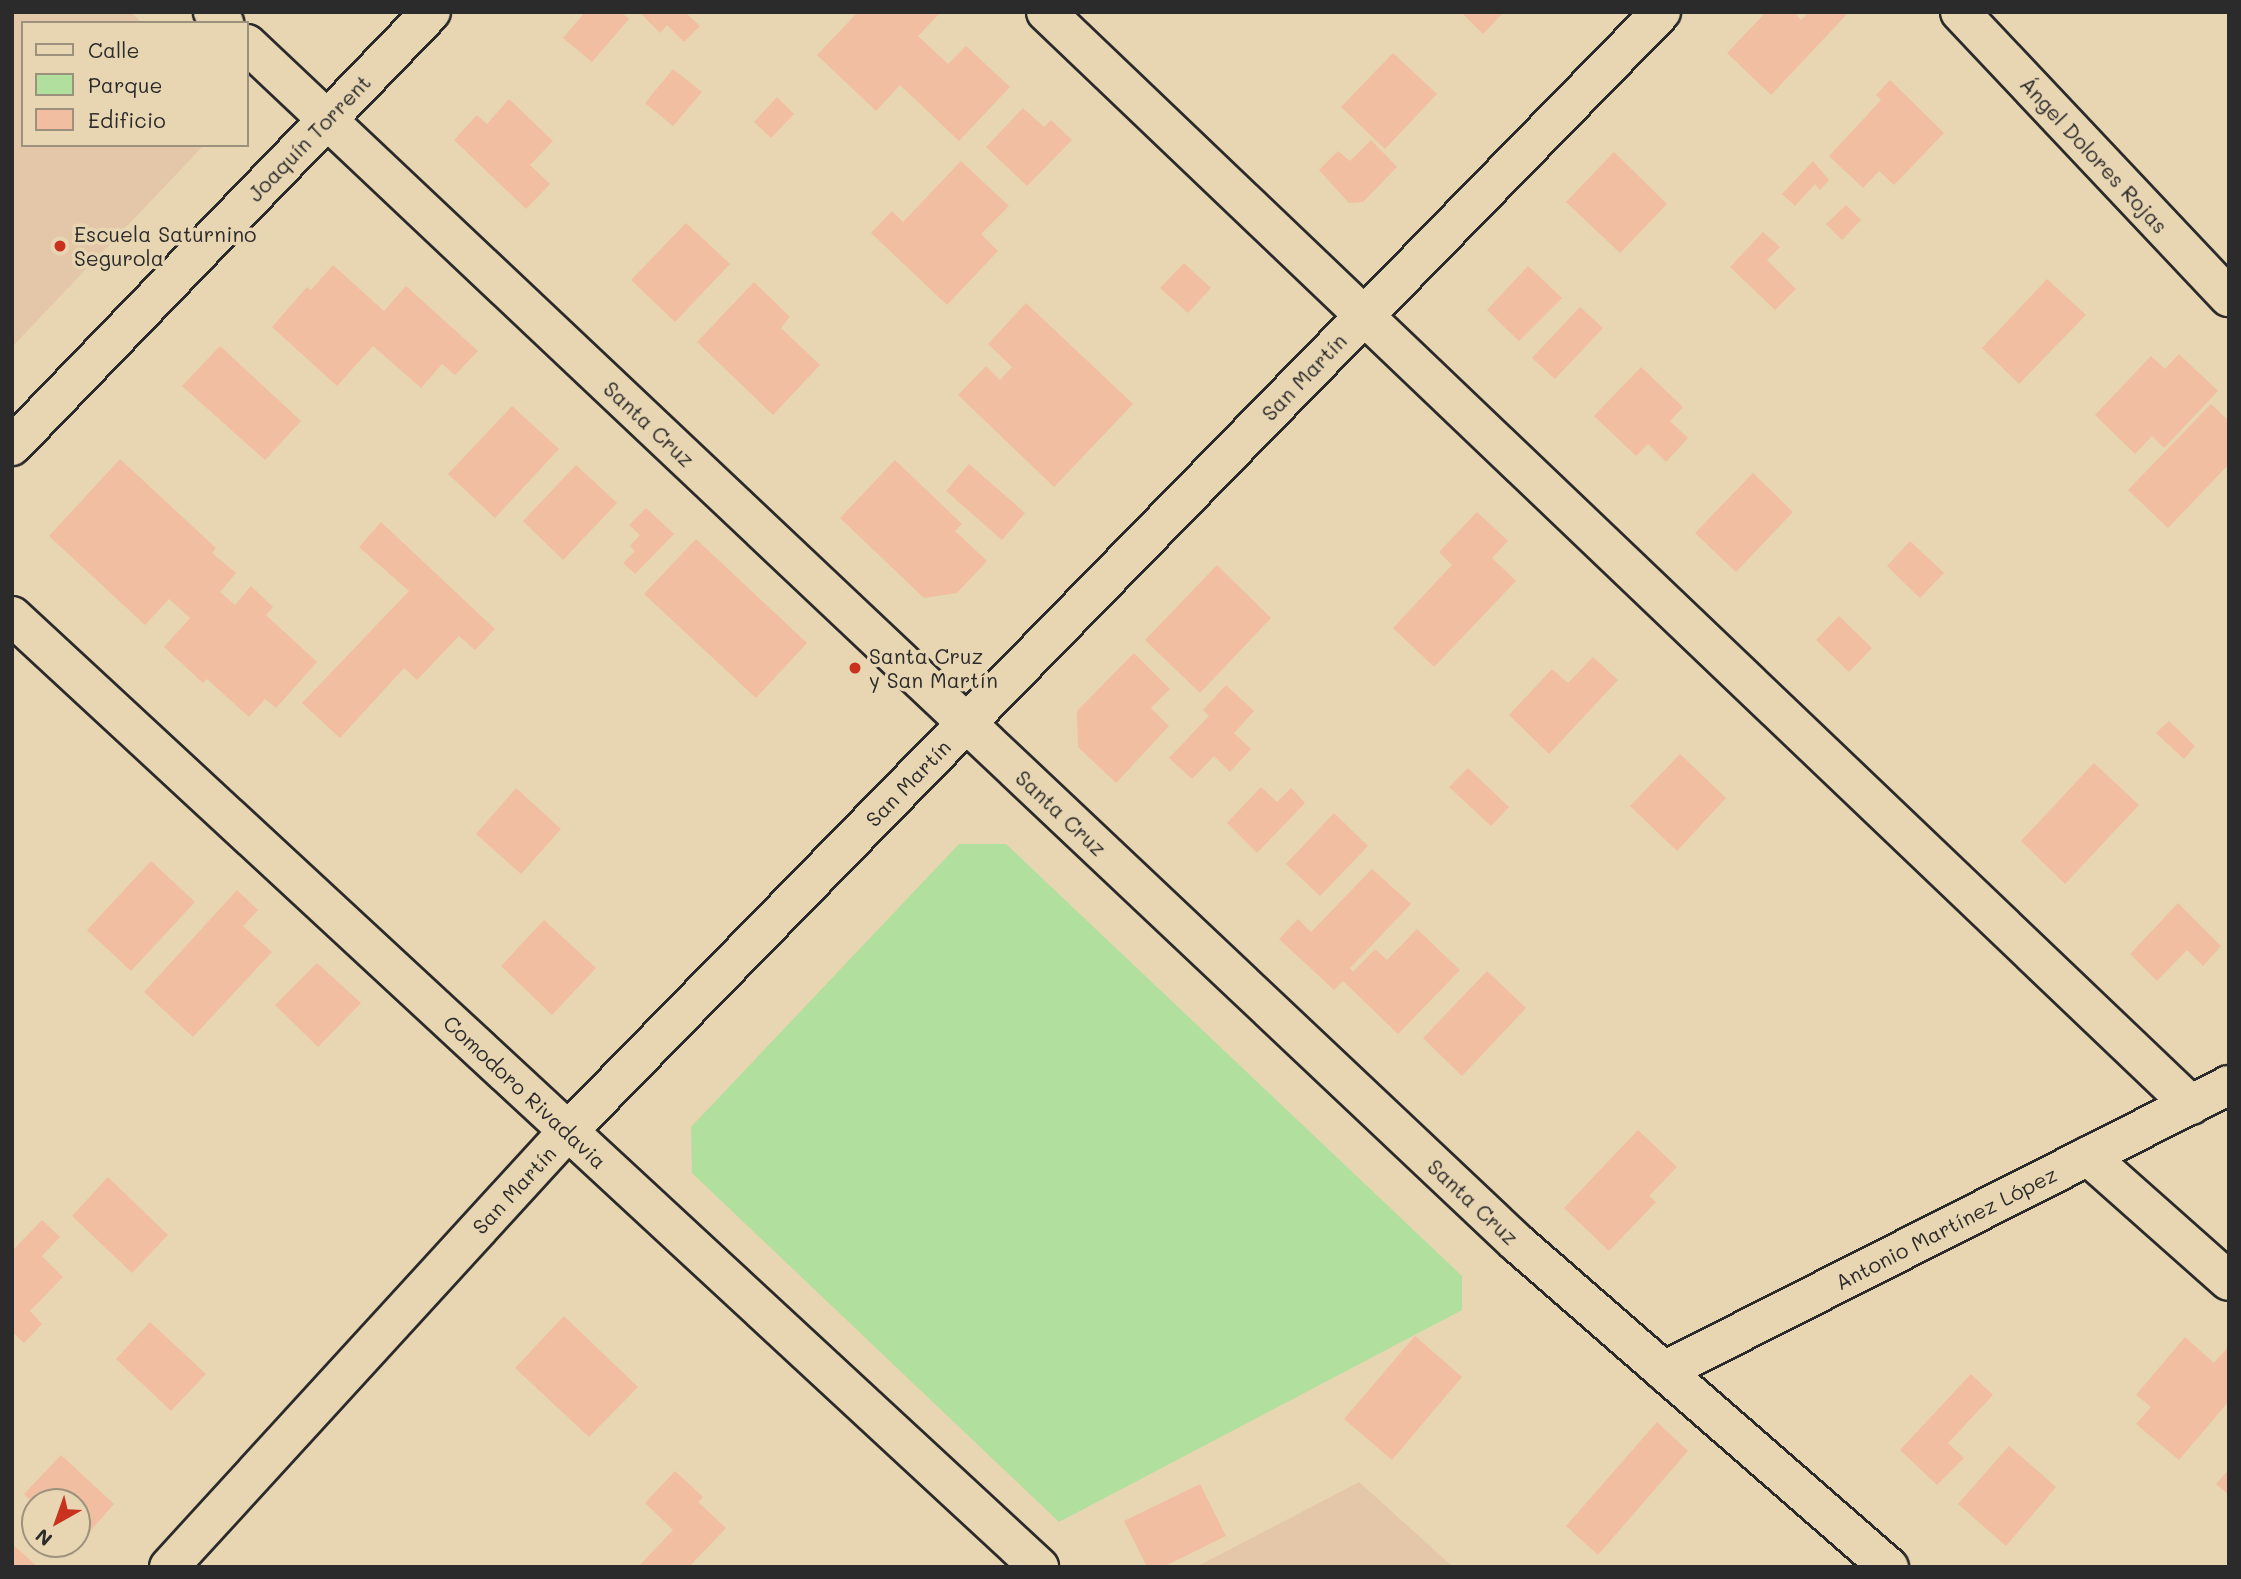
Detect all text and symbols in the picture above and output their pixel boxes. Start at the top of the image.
legend [21,21,248,147]
text: Calle [88,36,140,63]
street label: Joaquín Torrent [242,70,376,206]
text: Parque [88,71,162,98]
street label: Ángel Dolores Rojas [2015,72,2173,238]
text: Edificio [88,106,166,133]
place label: Escuela Saturnino Segurola [74,221,256,271]
marker: Escuela Saturnino Segurola [52,238,68,254]
street label: San Martín [1256,328,1352,426]
street label: Santa Cruz [599,376,699,472]
place label: Santa Cruz y San Martín [869,643,998,693]
marker: Santa Cruz y San Martín [847,660,863,676]
street label: San Martín [860,734,956,832]
street label: Santa Cruz [1011,765,1111,861]
street label: Comodoro Rivadavia [438,1010,612,1174]
street label: San Martín [467,1141,561,1239]
street label: Santa Cruz [1423,1154,1523,1250]
street label: Antonio Martínez López [1831,1161,2061,1295]
north arrow [21,1488,91,1558]
text: N [30,1524,57,1552]

